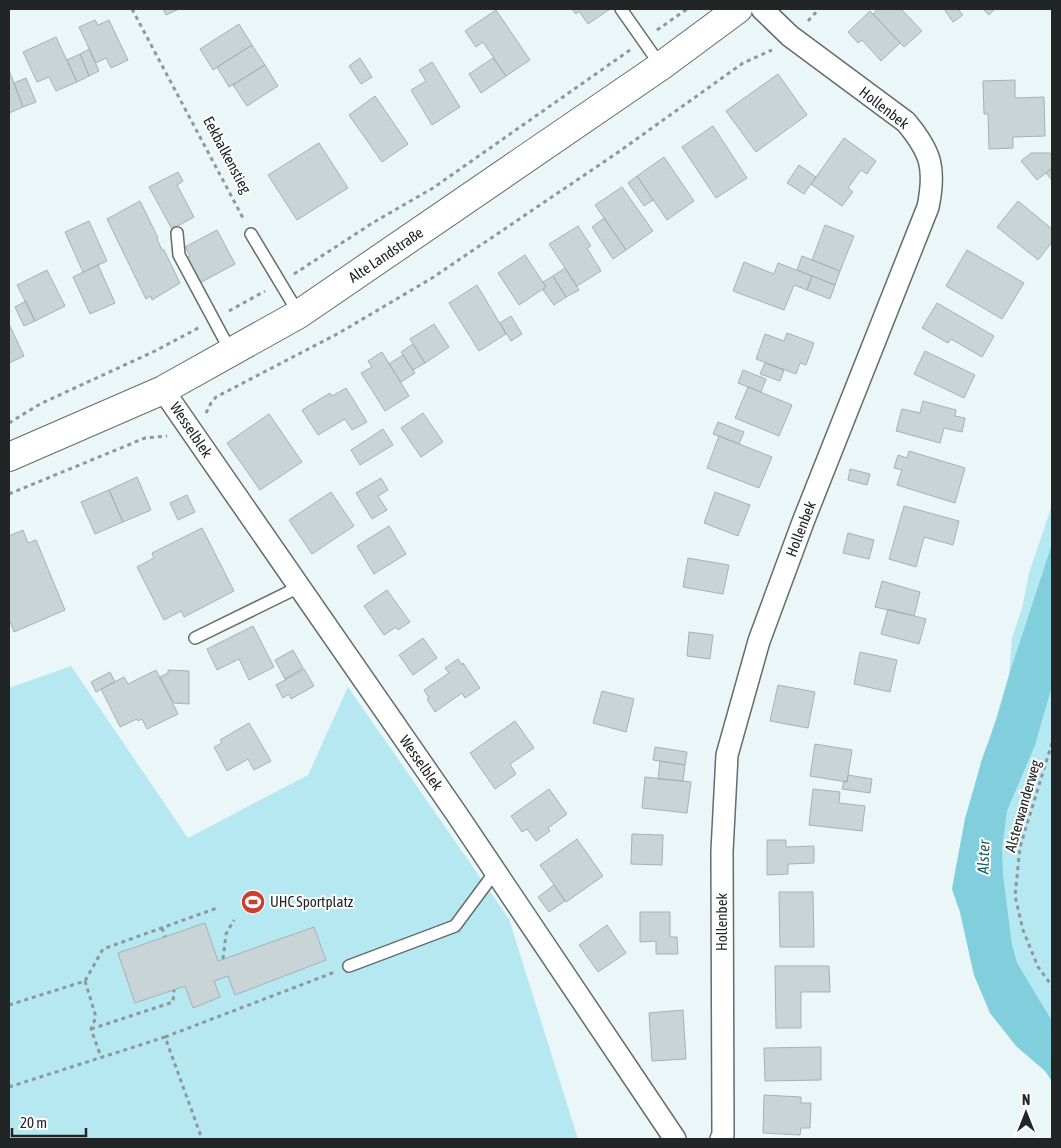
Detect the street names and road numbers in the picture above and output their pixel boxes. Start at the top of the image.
street label: Hollenbek [856,83,913,132]
street label: Eekbalkenstieg [200,113,255,197]
street label: Alte Landstraße [345,223,426,286]
street label: Wesselblek [167,399,216,461]
street label: Hollenbek [782,498,819,559]
street label: Wesselblek [396,732,447,794]
street label: Alsterwanderweg [1001,757,1044,854]
street label: Hollenbek [713,893,730,951]

